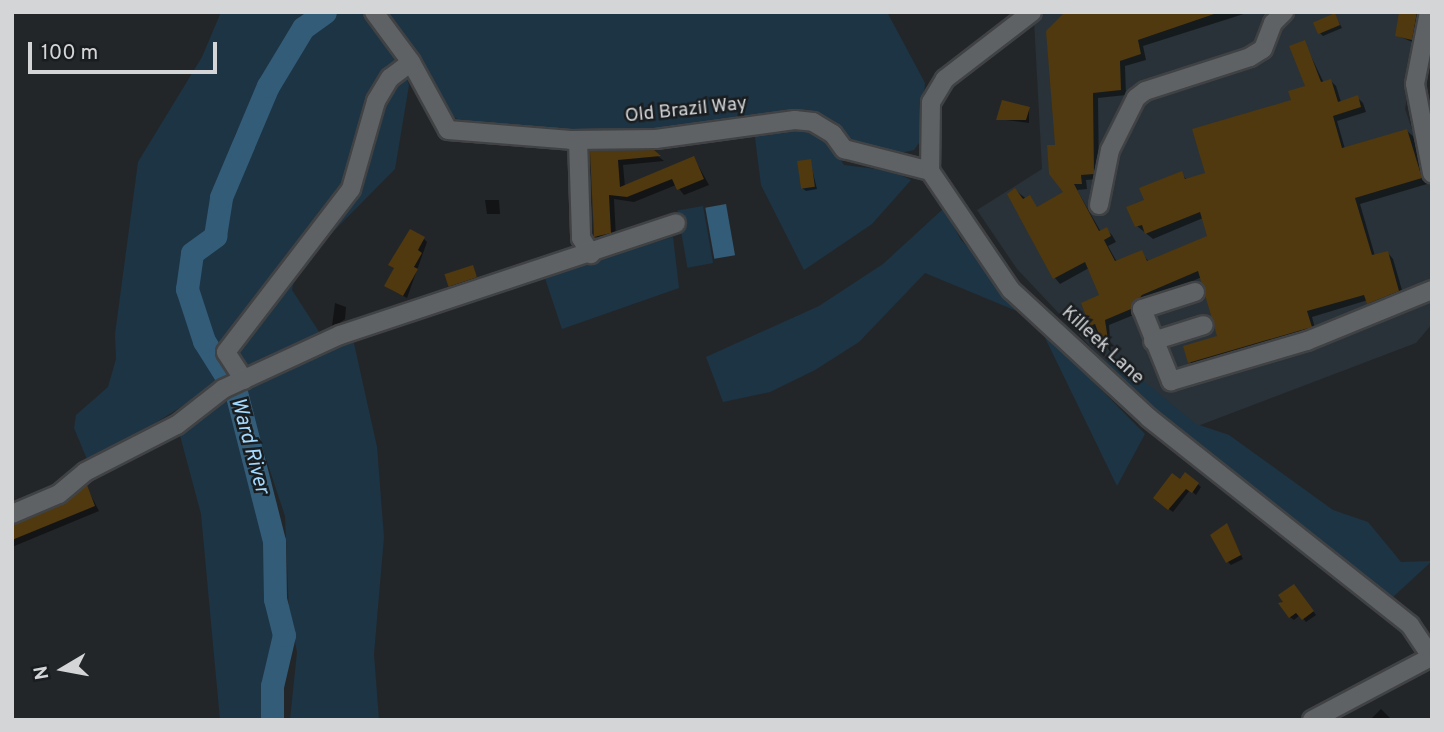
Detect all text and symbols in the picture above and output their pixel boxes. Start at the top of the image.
scale bar [32,28,220,72]
text: 100 m [41,40,98,67]
street label: Old Brazil Way [624,93,748,129]
street label: Killeek Lane [1056,302,1148,390]
water label: Ward River [224,395,274,497]
north arrow [28,634,98,704]
text: N [29,664,55,681]

